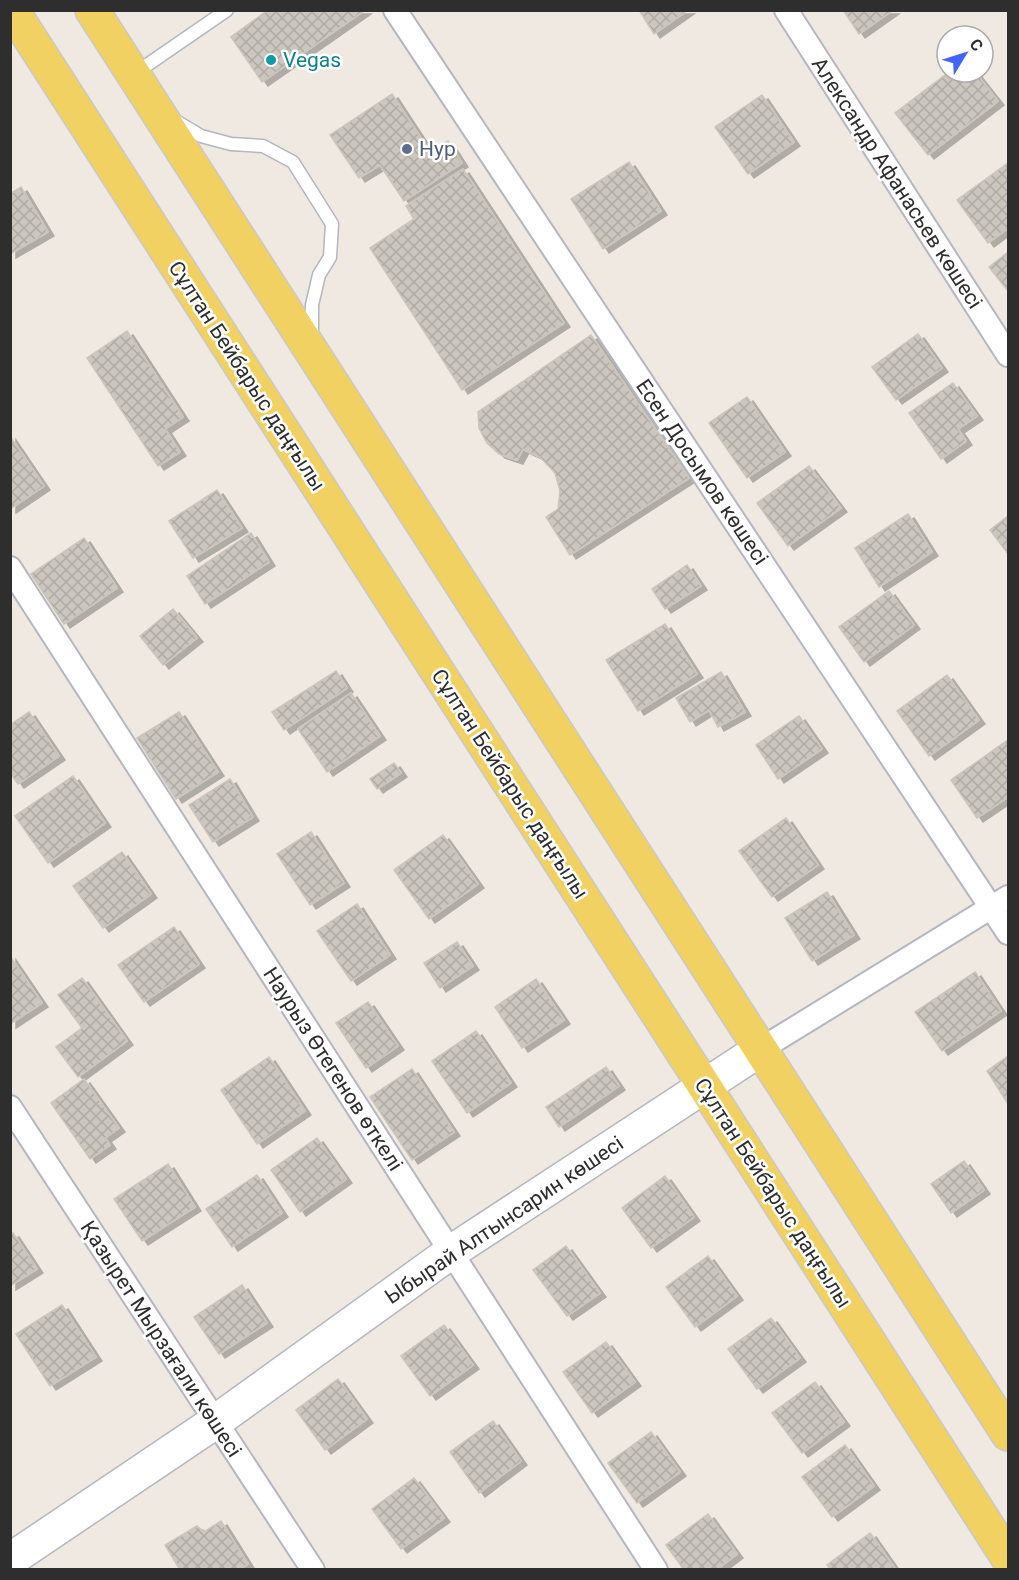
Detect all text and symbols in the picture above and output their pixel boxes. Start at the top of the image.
north arrow [935,24,995,84]
text: С [966,35,987,55]
place label: Vegas [283,48,341,72]
marker: Vegas [264,53,278,67]
street label: Александр Афанасьев көшесі [807,53,987,313]
place label: Нур [419,137,456,161]
marker: Нур [400,142,414,156]
street label: Сұлтан Бейбарыс даңғылы [164,257,330,495]
street label: Есен Досымов көшесі [631,375,773,569]
street label: Сұлтан Бейбарыс даңғылы [427,665,593,903]
street label: Наурыз Өтегенов өткелі [258,963,408,1175]
street label: Сұлтан Бейбарыс даңғылы [690,1074,856,1312]
street label: Ыбырай Алтынсарин көшесі [380,1131,628,1309]
street label: Қазырет Мырзағали көшесі [76,1216,246,1462]

